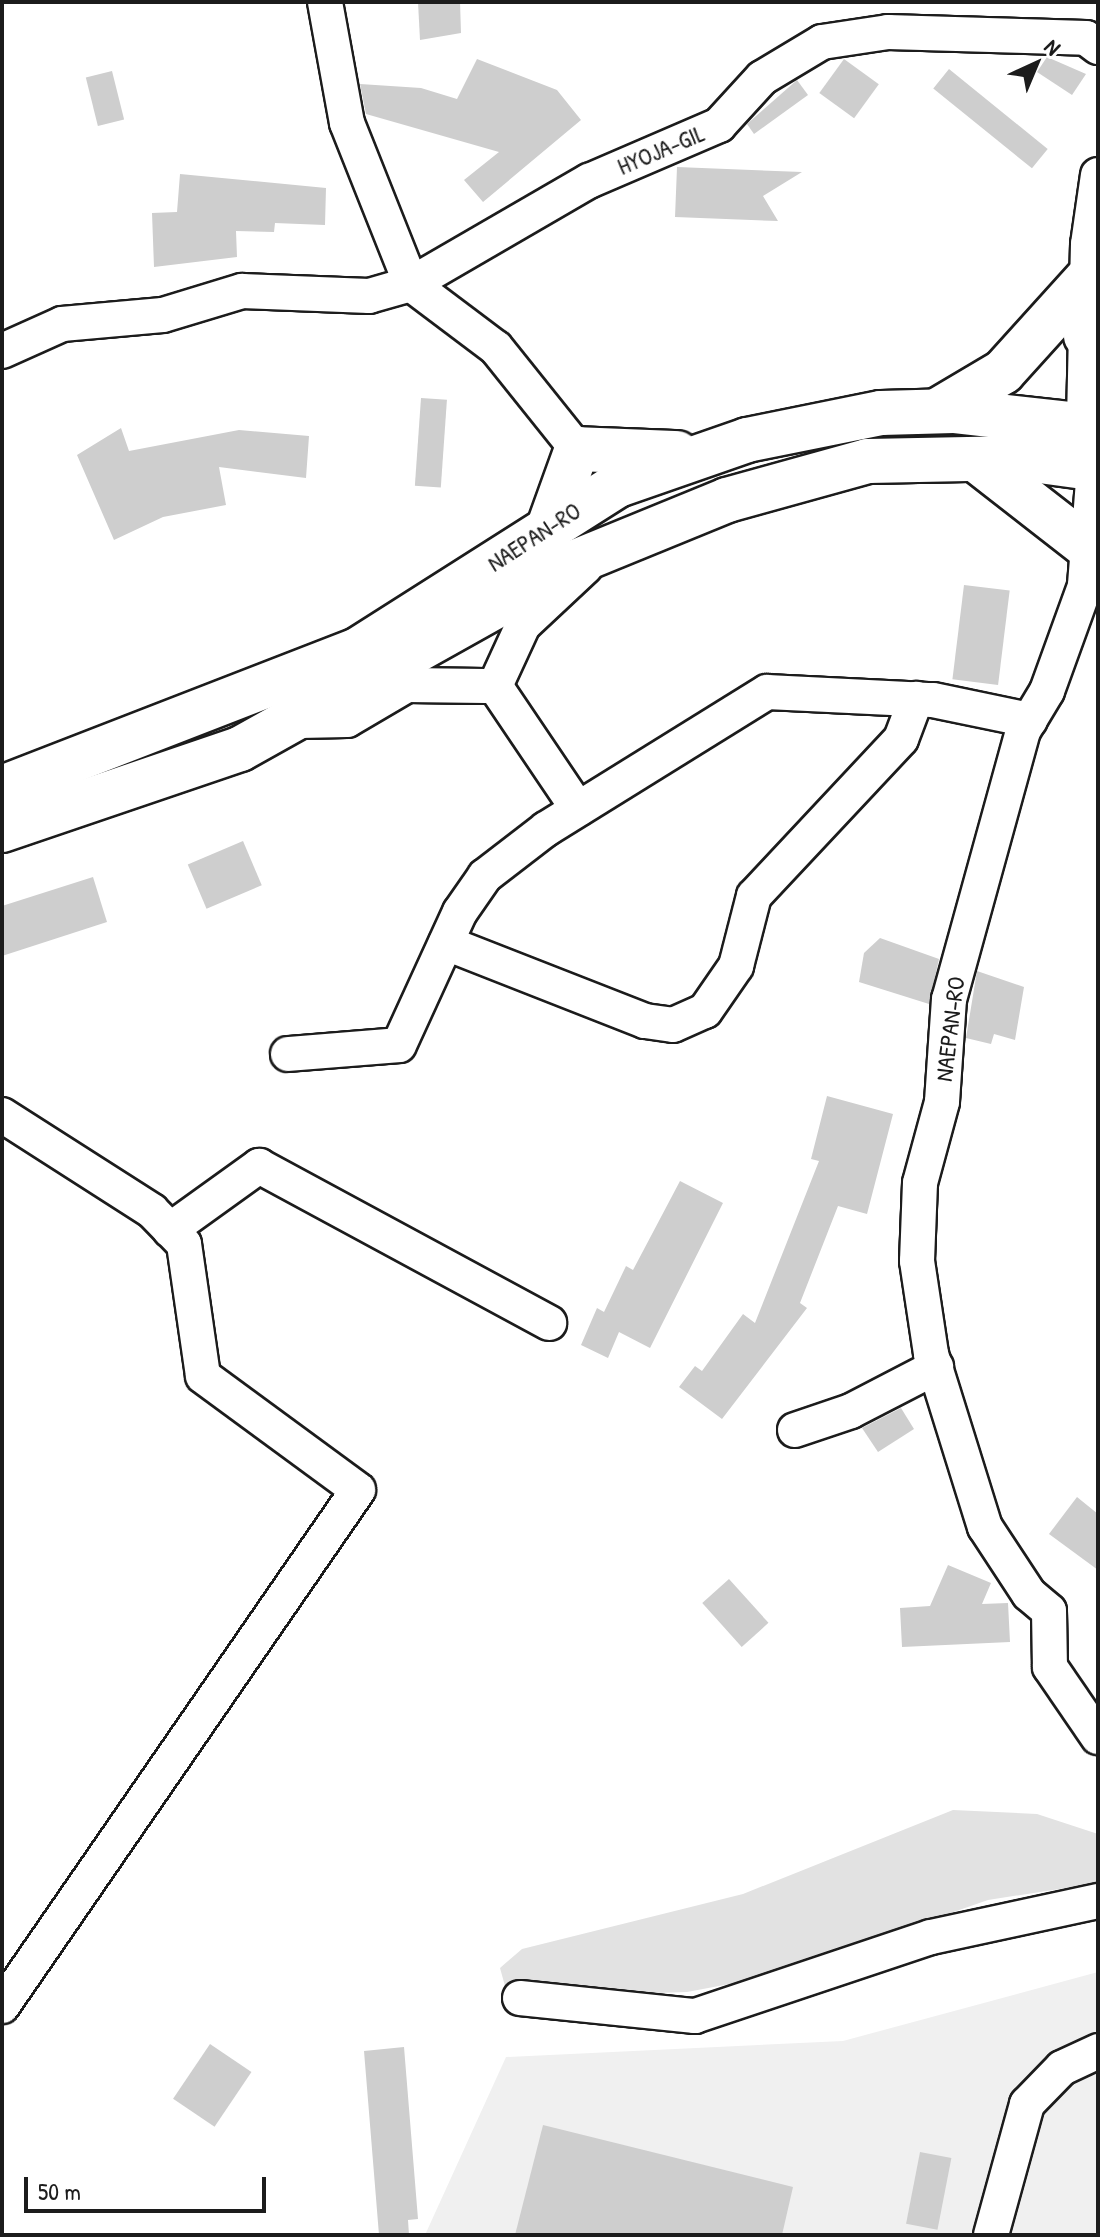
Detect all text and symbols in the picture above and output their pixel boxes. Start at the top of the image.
north arrow [996,24,1076,104]
text: N [1038,32,1067,62]
street label: HYOJA-GIL [613,119,709,181]
street label: NAEPAN-RO [482,496,586,578]
street label: NAEPAN-RO [929,975,971,1083]
scale bar [28,2161,270,2211]
text: 50 m [38,2175,81,2207]

